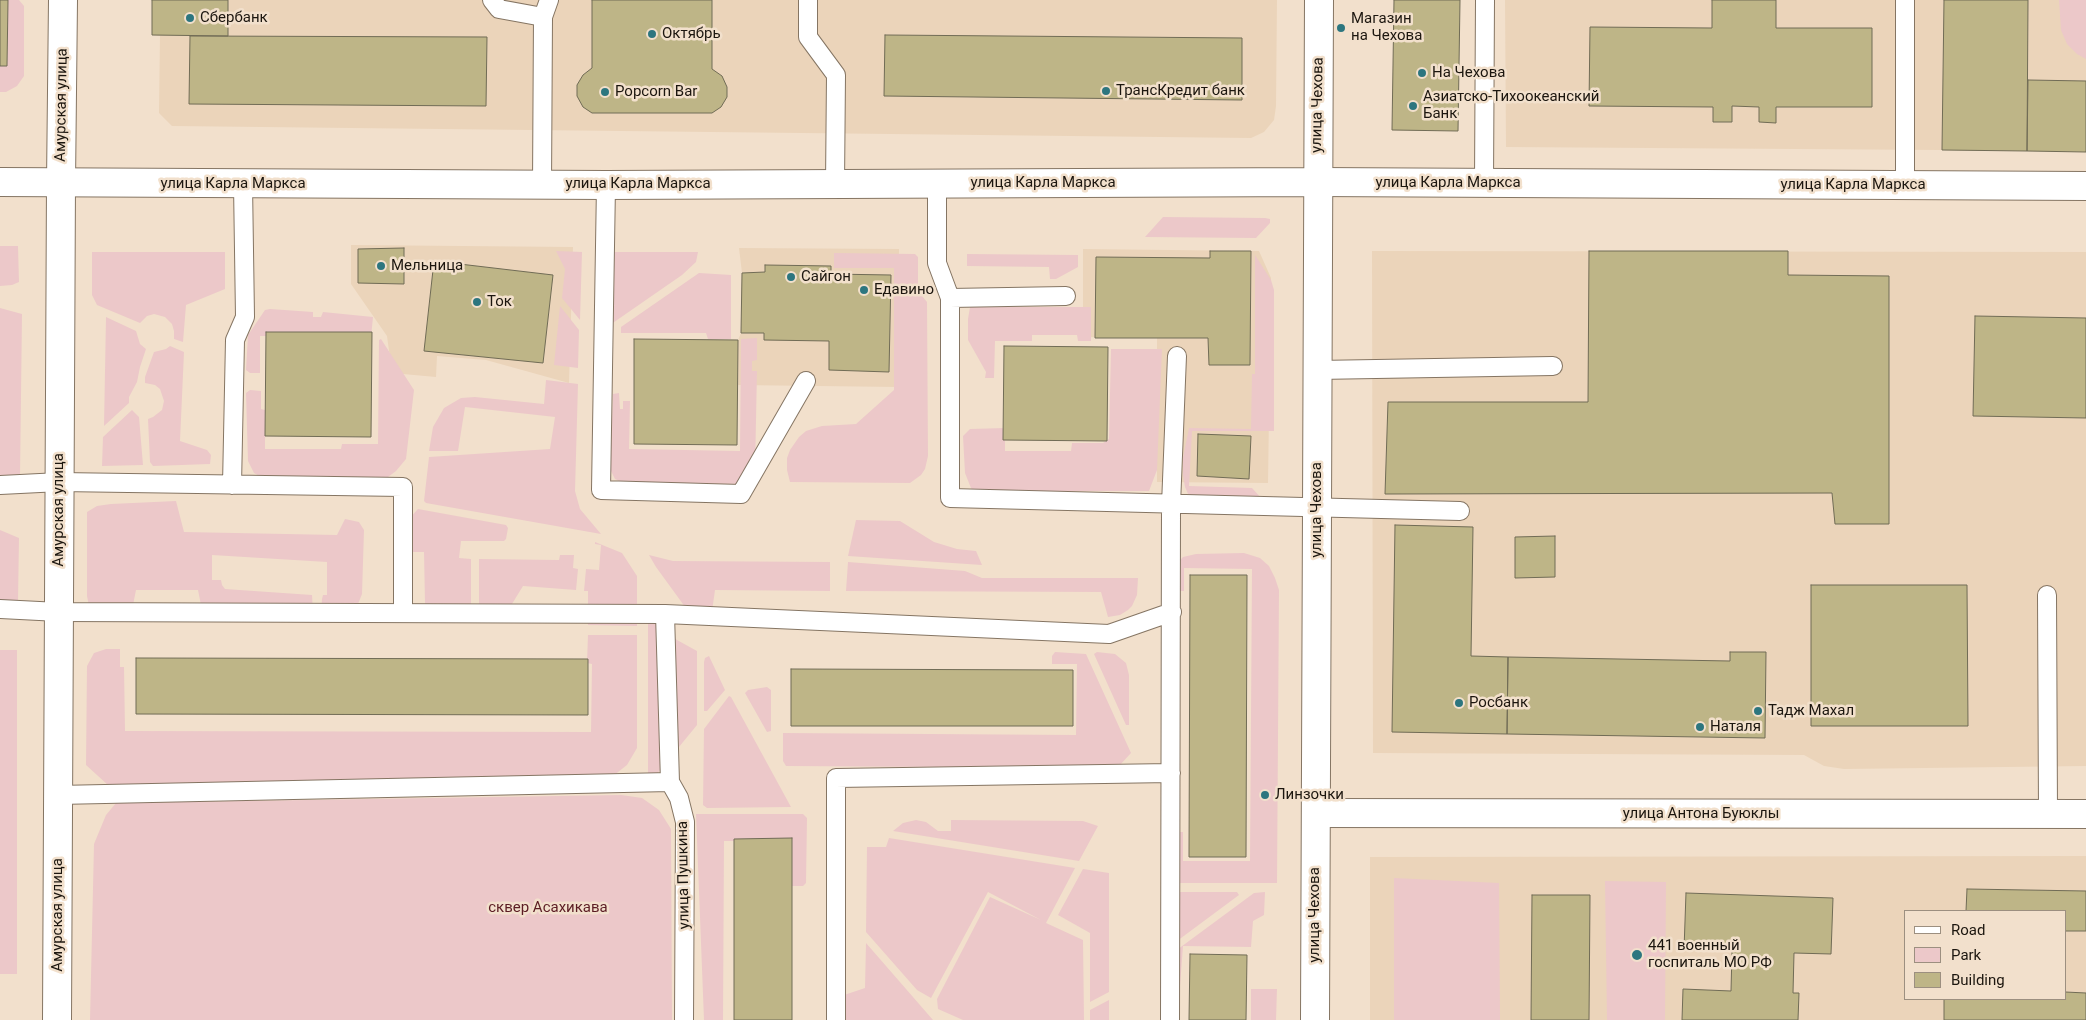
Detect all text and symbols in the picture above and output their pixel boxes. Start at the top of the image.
place label: Сбербанк [200,9,268,27]
place label: Магазин на Чехова [1351,10,1422,45]
marker: Сбербанк [184,12,196,24]
marker: Магазин на Чехова [1335,22,1347,34]
place label: Октябрь [662,25,721,43]
marker: Октябрь [646,28,658,40]
street label: Амурская улица [52,48,72,162]
street label: улица Чехова [1308,57,1328,153]
place label: На Чехова [1432,64,1505,82]
marker: На Чехова [1416,67,1428,79]
place label: ТрансКредит банк [1116,82,1245,100]
place label: Popcorn Bar [615,83,697,101]
marker: ТрансКредит банк [1100,85,1112,97]
marker: Popcorn Bar [599,86,611,98]
place label: Азиатско-Тихоокеанский Банк [1423,88,1599,123]
marker: Азиатско-Тихоокеанский Банк [1407,100,1419,112]
street label: улица Карла Маркса [970,174,1116,192]
street label: улица Карла Маркса [1375,174,1521,192]
street label: улица Карла Маркса [160,175,306,193]
street label: улица Карла Маркса [565,175,711,193]
street label: улица Карла Маркса [1780,176,1926,194]
place label: Мельница [391,257,463,275]
marker: Мельница [375,260,387,272]
place label: Сайгон [801,268,851,286]
marker: Сайгон [785,271,797,283]
place label: Едавино [874,281,934,299]
marker: Едавино [858,284,870,296]
place label: Ток [487,293,512,311]
marker: Ток [471,296,483,308]
street label: Амурская улица [50,453,68,567]
street label: улица Чехова [1308,462,1326,558]
place label: Росбанк [1469,694,1528,712]
marker: Росбанк [1453,697,1465,709]
place label: Тадж Махал [1768,702,1854,720]
marker: Тадж Махал [1752,705,1764,717]
place label: Наталя [1710,718,1761,736]
marker: Наталя [1694,721,1706,733]
place label: Линзочки [1275,786,1344,804]
marker: Линзочки [1259,789,1271,801]
street label: улица Антона Буюклы [1623,805,1779,823]
street label: улица Пушкина [674,821,694,929]
street label: Амурская улица [49,858,67,972]
street label: улица Чехова [1306,867,1324,963]
park label: сквер Асахикава [488,899,608,917]
legend [1904,910,2066,1000]
text: Road [1951,921,1985,939]
place label: 441 военный госпиталь МО РФ [1648,937,1772,972]
text: Park [1951,946,1981,964]
marker: 441 военный госпиталь МО РФ [1630,948,1644,962]
text: Building [1951,971,2005,989]

